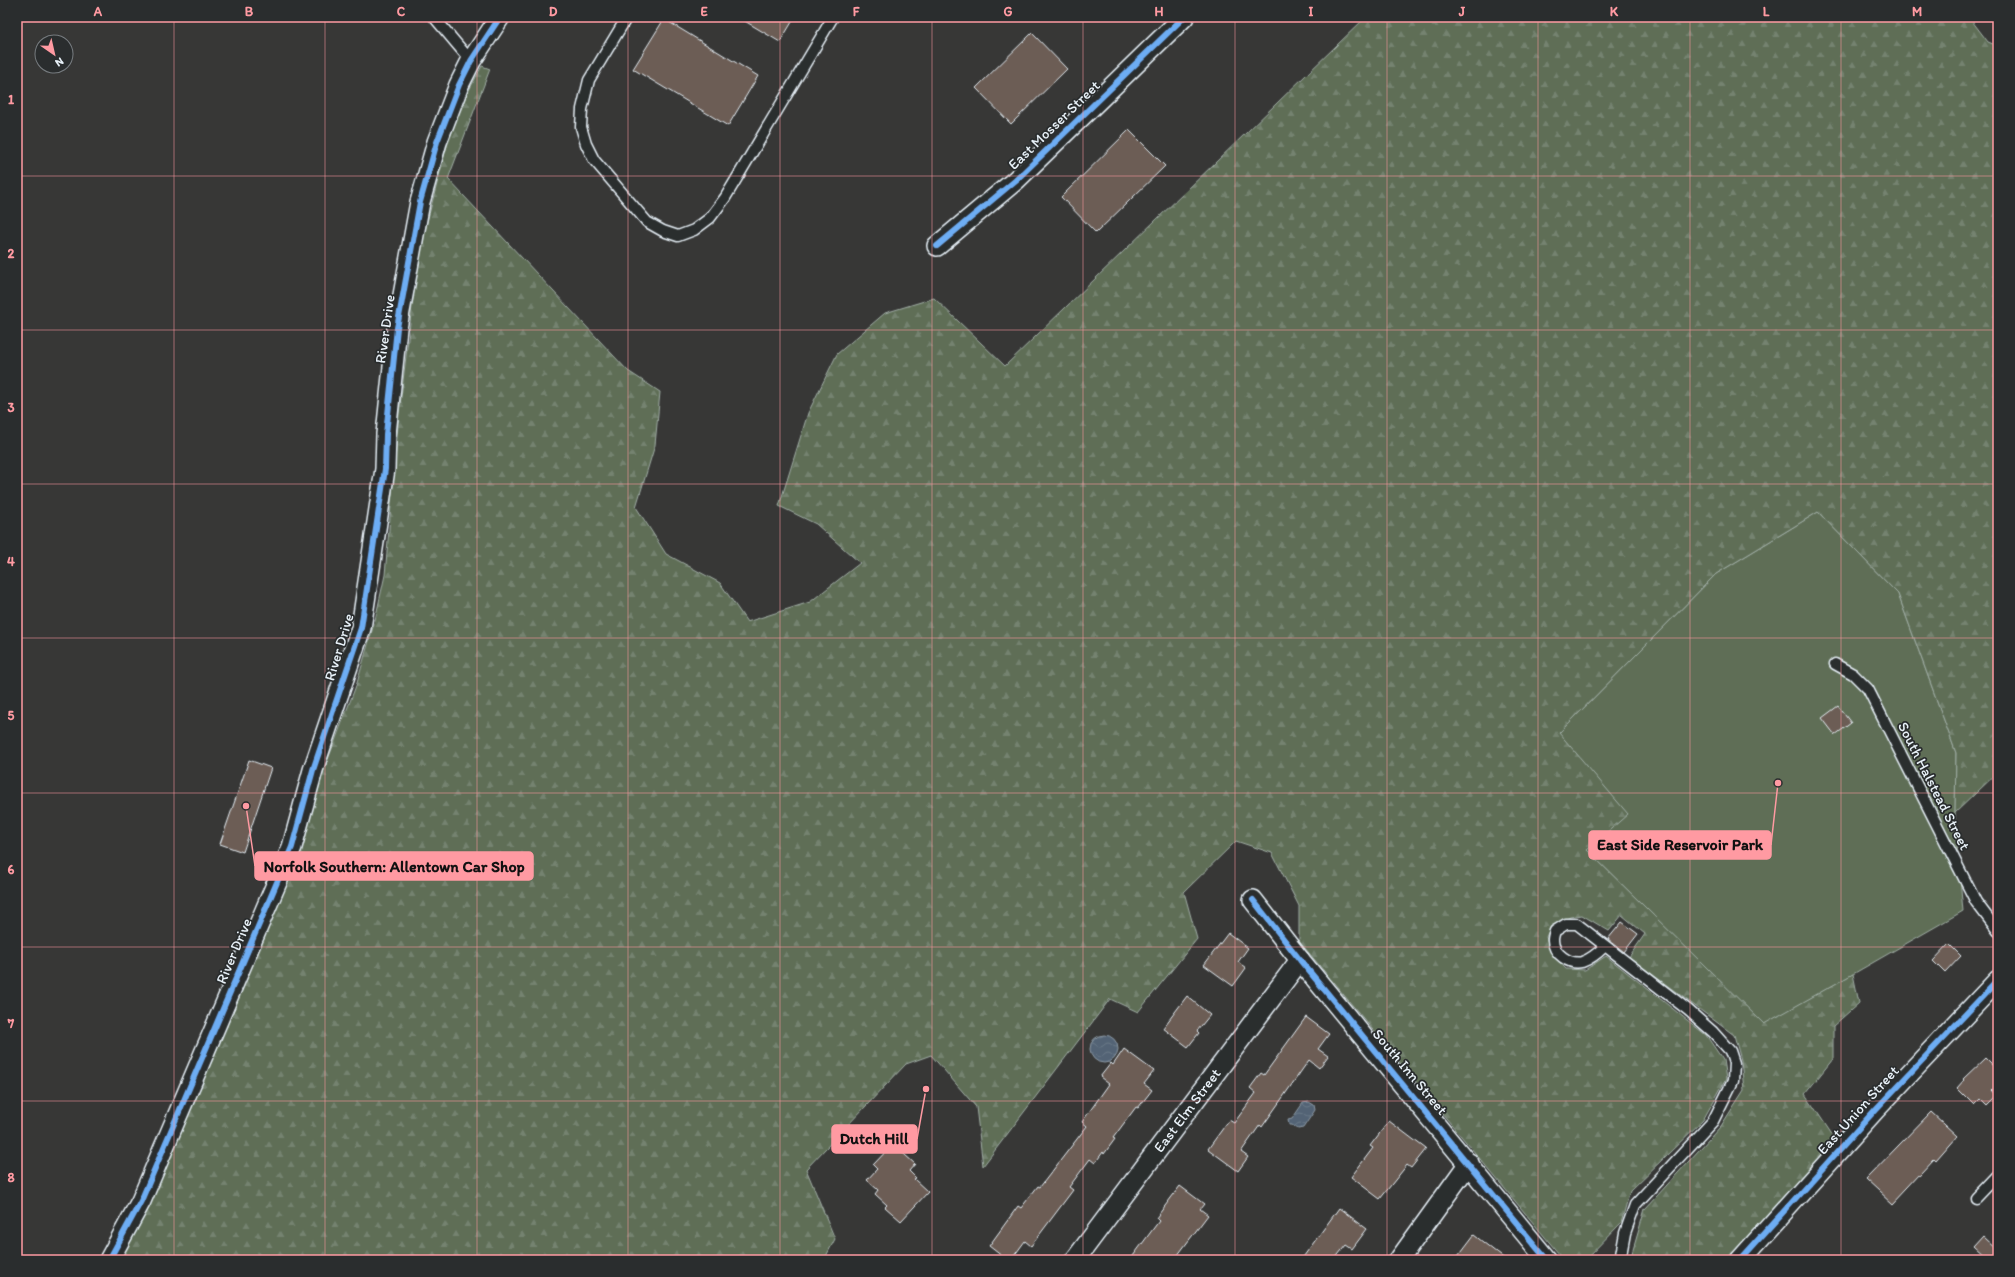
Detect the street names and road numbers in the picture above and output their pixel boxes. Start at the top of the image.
street label: East Mosser Street [1004,76,1104,173]
street label: River Drive [371,293,399,365]
street label: River Drive [320,611,358,683]
street label: South Halstead Street [1894,719,1974,853]
street label: River Drive [212,916,256,986]
street label: South Inn Street [1369,1025,1451,1119]
street label: East Union Street [1813,1062,1903,1158]
street label: East Elm Street [1150,1065,1225,1156]

